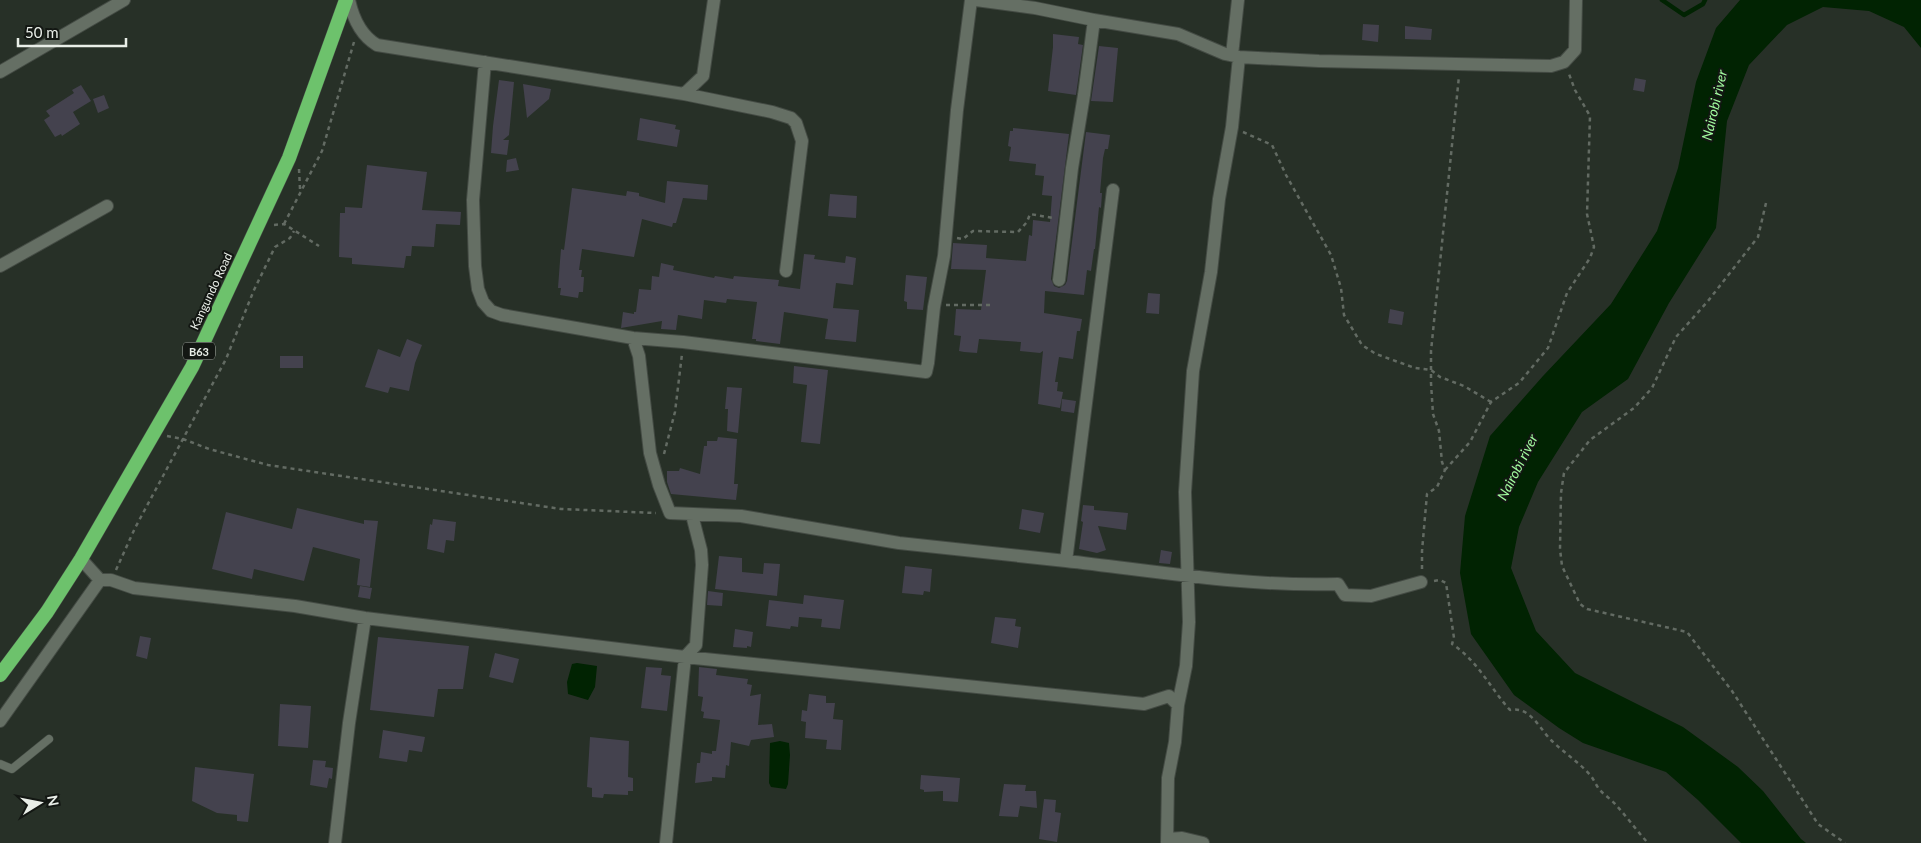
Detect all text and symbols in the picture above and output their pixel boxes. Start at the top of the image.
scale bar [18,15,125,47]
text: 50 m [25,23,59,41]
water label: Nairobi river [1698,68,1730,142]
street label: Kangundo Road [187,250,235,332]
road number: B63 [183,342,215,360]
water label: Nairobi river [1493,431,1541,503]
north arrow [15,778,65,828]
text: N [44,794,63,807]

